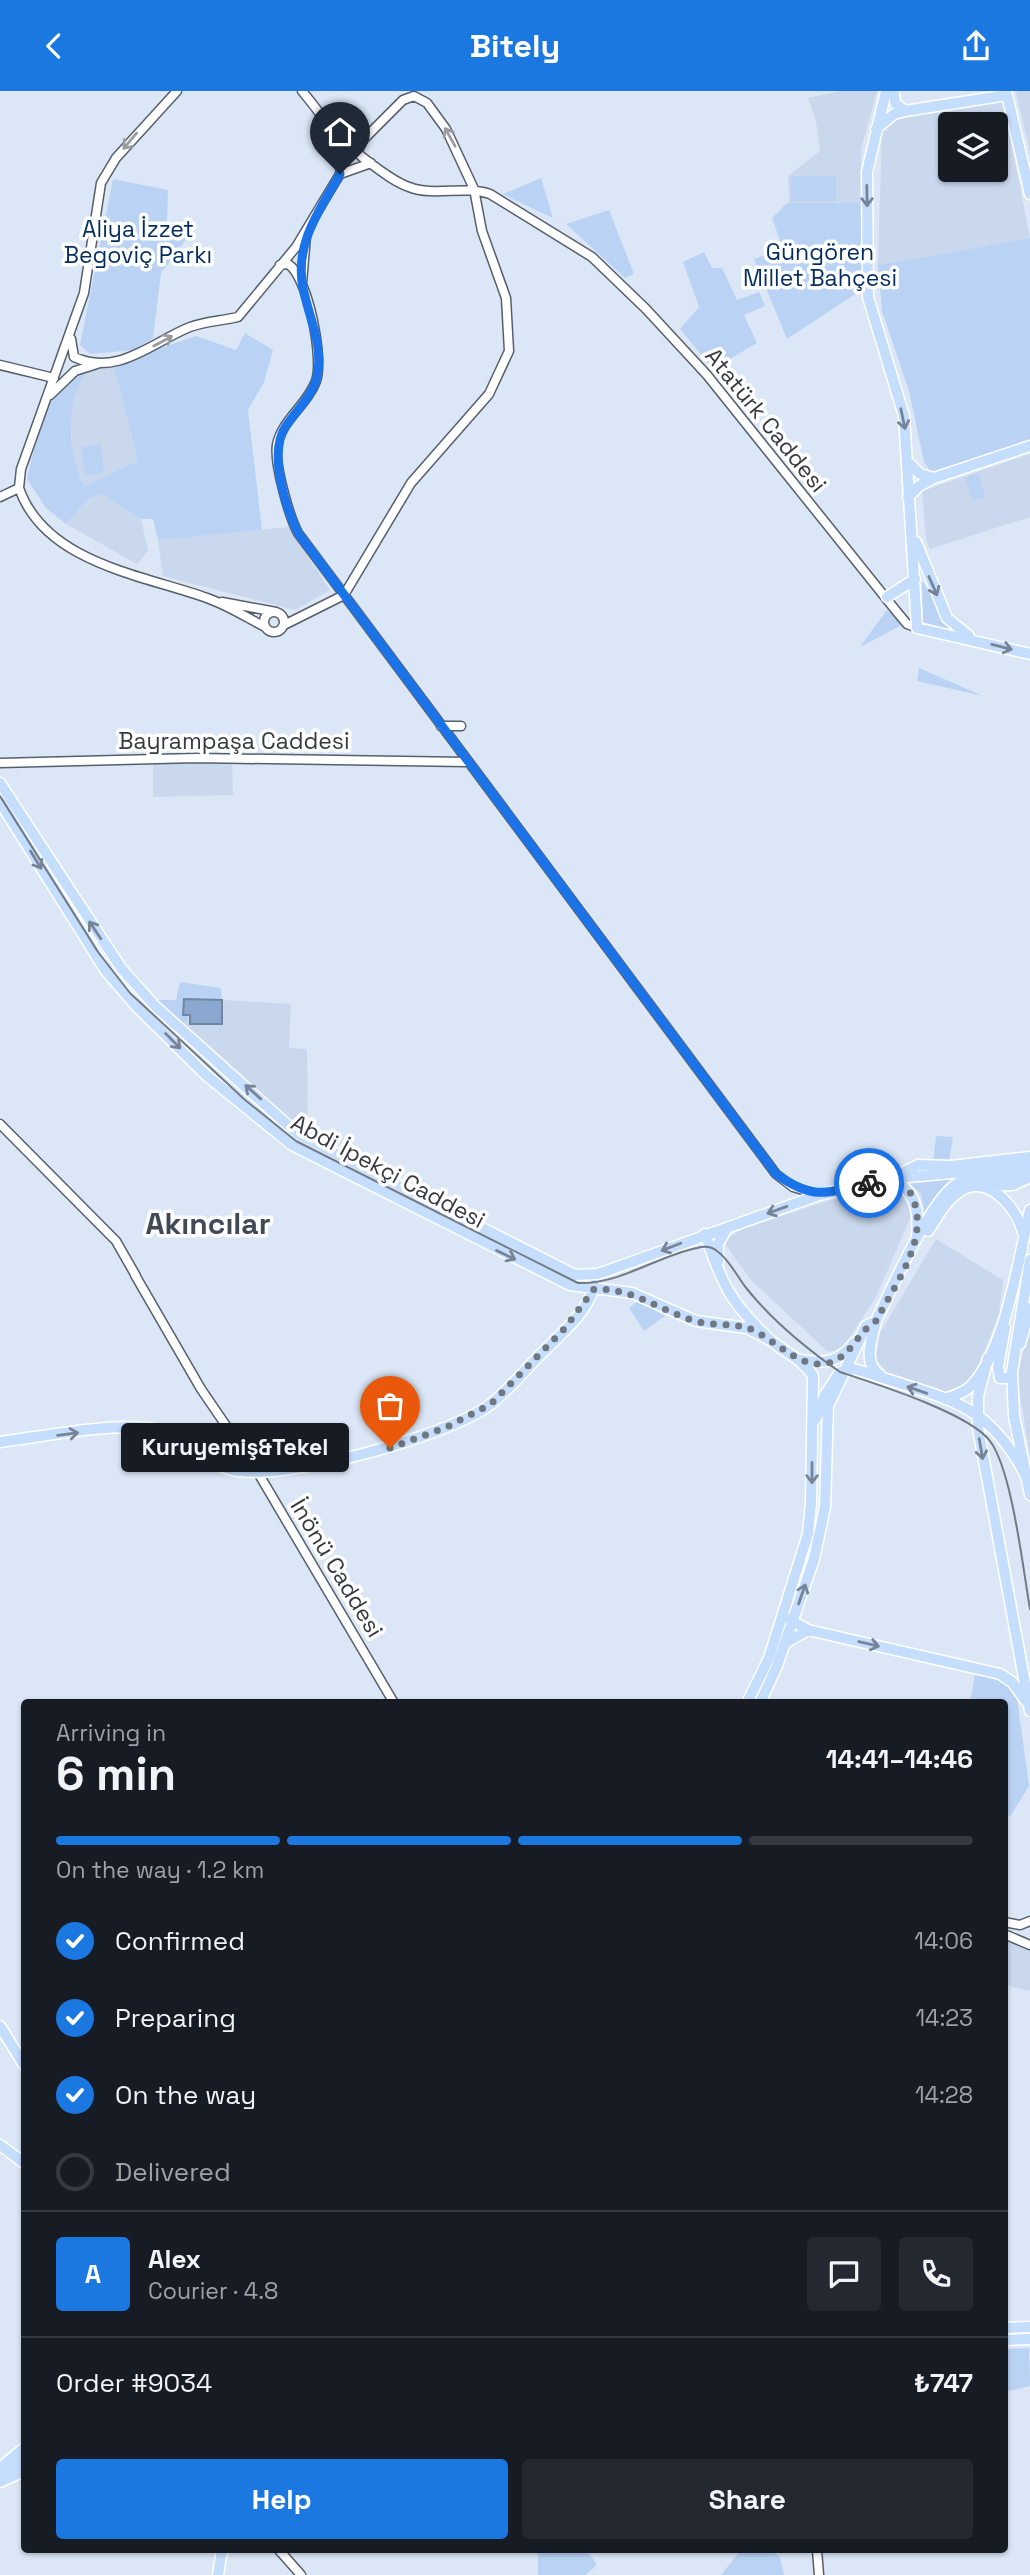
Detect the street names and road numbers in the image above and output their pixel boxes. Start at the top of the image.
street label: Atatürk Caddesi [699,342,833,498]
street label: Bayrampaşa Caddesi [118,726,350,756]
street label: Abdi İpekçi Caddesi [286,1107,490,1235]
street label: İnönü Caddesi [284,1493,390,1643]

